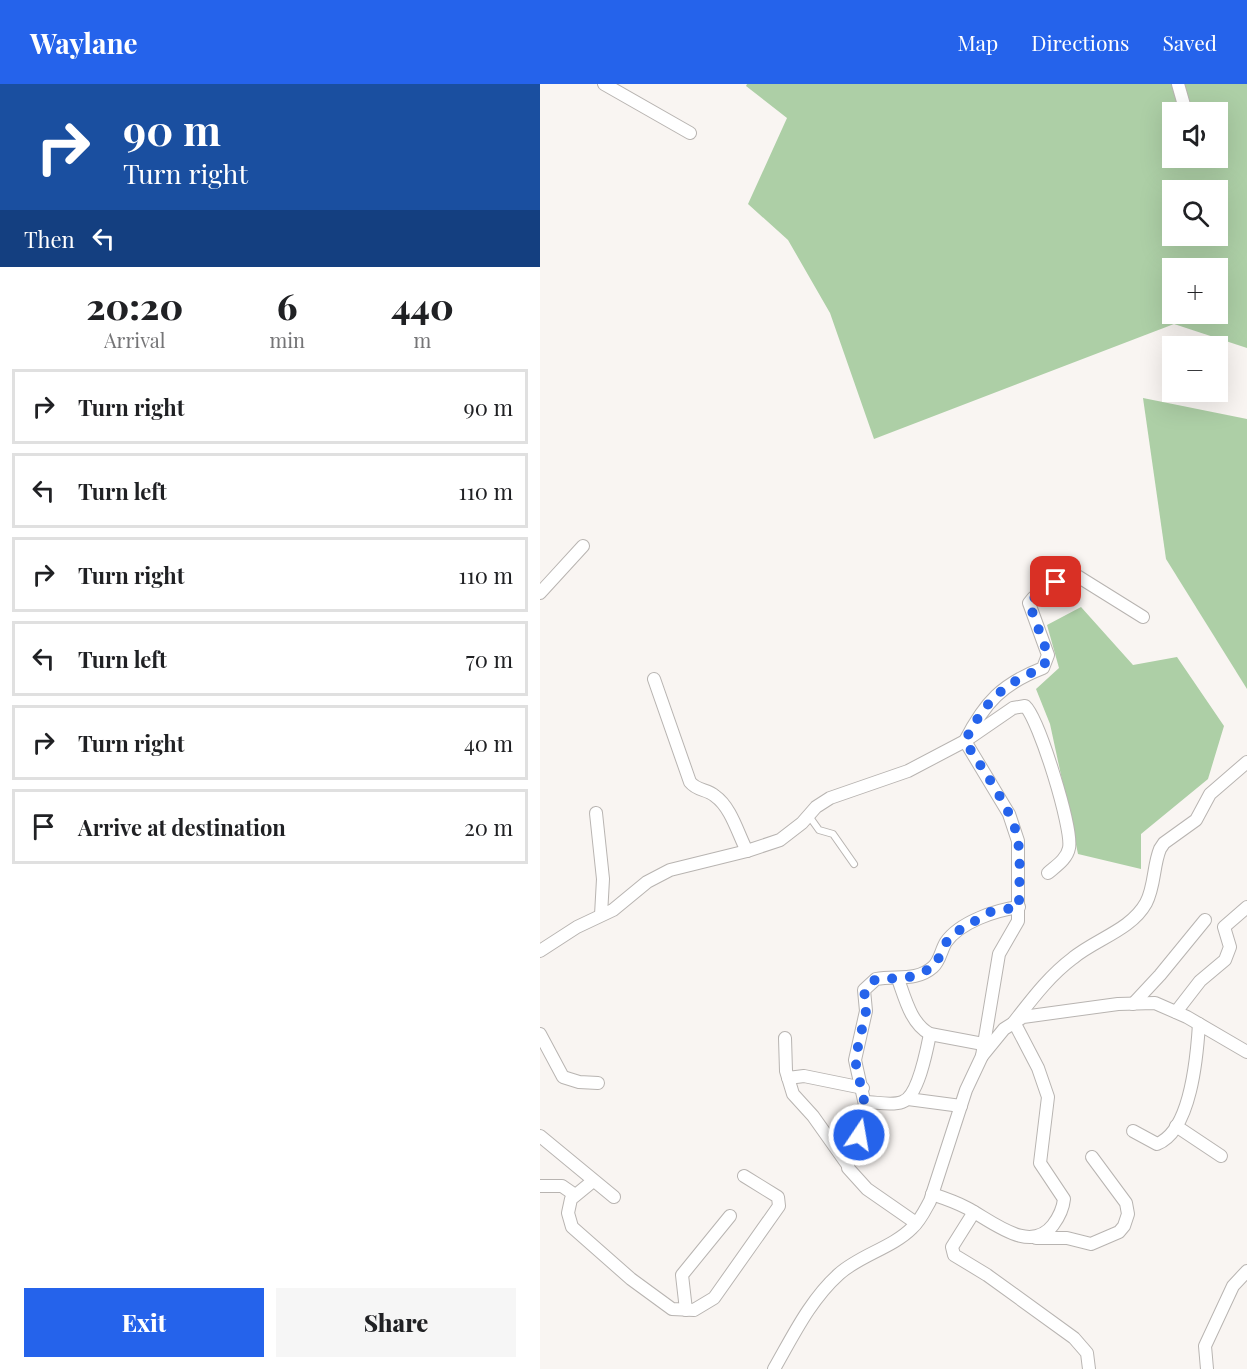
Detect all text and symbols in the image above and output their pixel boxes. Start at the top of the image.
text: Waylane [30,24,138,61]
text: Map [957,28,998,56]
text: Directions [1031,28,1129,56]
text: Saved [1162,28,1217,56]
text: 90 m [123,101,221,157]
map controls [1162,102,1228,402]
button: sound [1162,102,1228,168]
icon: right [24,108,102,186]
text: Turn right [123,155,248,191]
button: search [1162,180,1228,246]
icon: left [87,222,120,255]
text: Then [24,224,75,254]
button: + [1162,258,1228,324]
text: 20:20 [86,281,183,329]
text: 6 [277,281,298,329]
text: 440 [391,281,454,329]
text: Arrival [104,326,166,353]
text: min [269,326,305,353]
text: m [414,326,431,353]
button: − [1162,336,1228,402]
icon: right [27,390,60,423]
text: Turn right [78,392,184,422]
text: 90 m [464,392,513,422]
icon: left [27,474,60,507]
text: Turn left [78,476,167,506]
text: 110 m [459,476,513,506]
pin [1030,556,1081,607]
icon: right [27,558,60,591]
text: Turn right [78,560,184,590]
text: 110 m [459,560,513,590]
icon: arrive [1039,565,1072,598]
icon: left [27,642,60,675]
text: Turn left [78,644,167,674]
text: 70 m [466,644,513,674]
icon: right [27,726,60,759]
text: Turn right [78,728,184,758]
text: 40 m [464,728,513,758]
icon: arrive [27,810,60,843]
text: Arrive at destination [78,812,286,842]
text: 20 m [464,812,513,842]
position arrow [827,1103,891,1167]
button: Exit [24,1288,264,1357]
button: Share [276,1288,516,1357]

